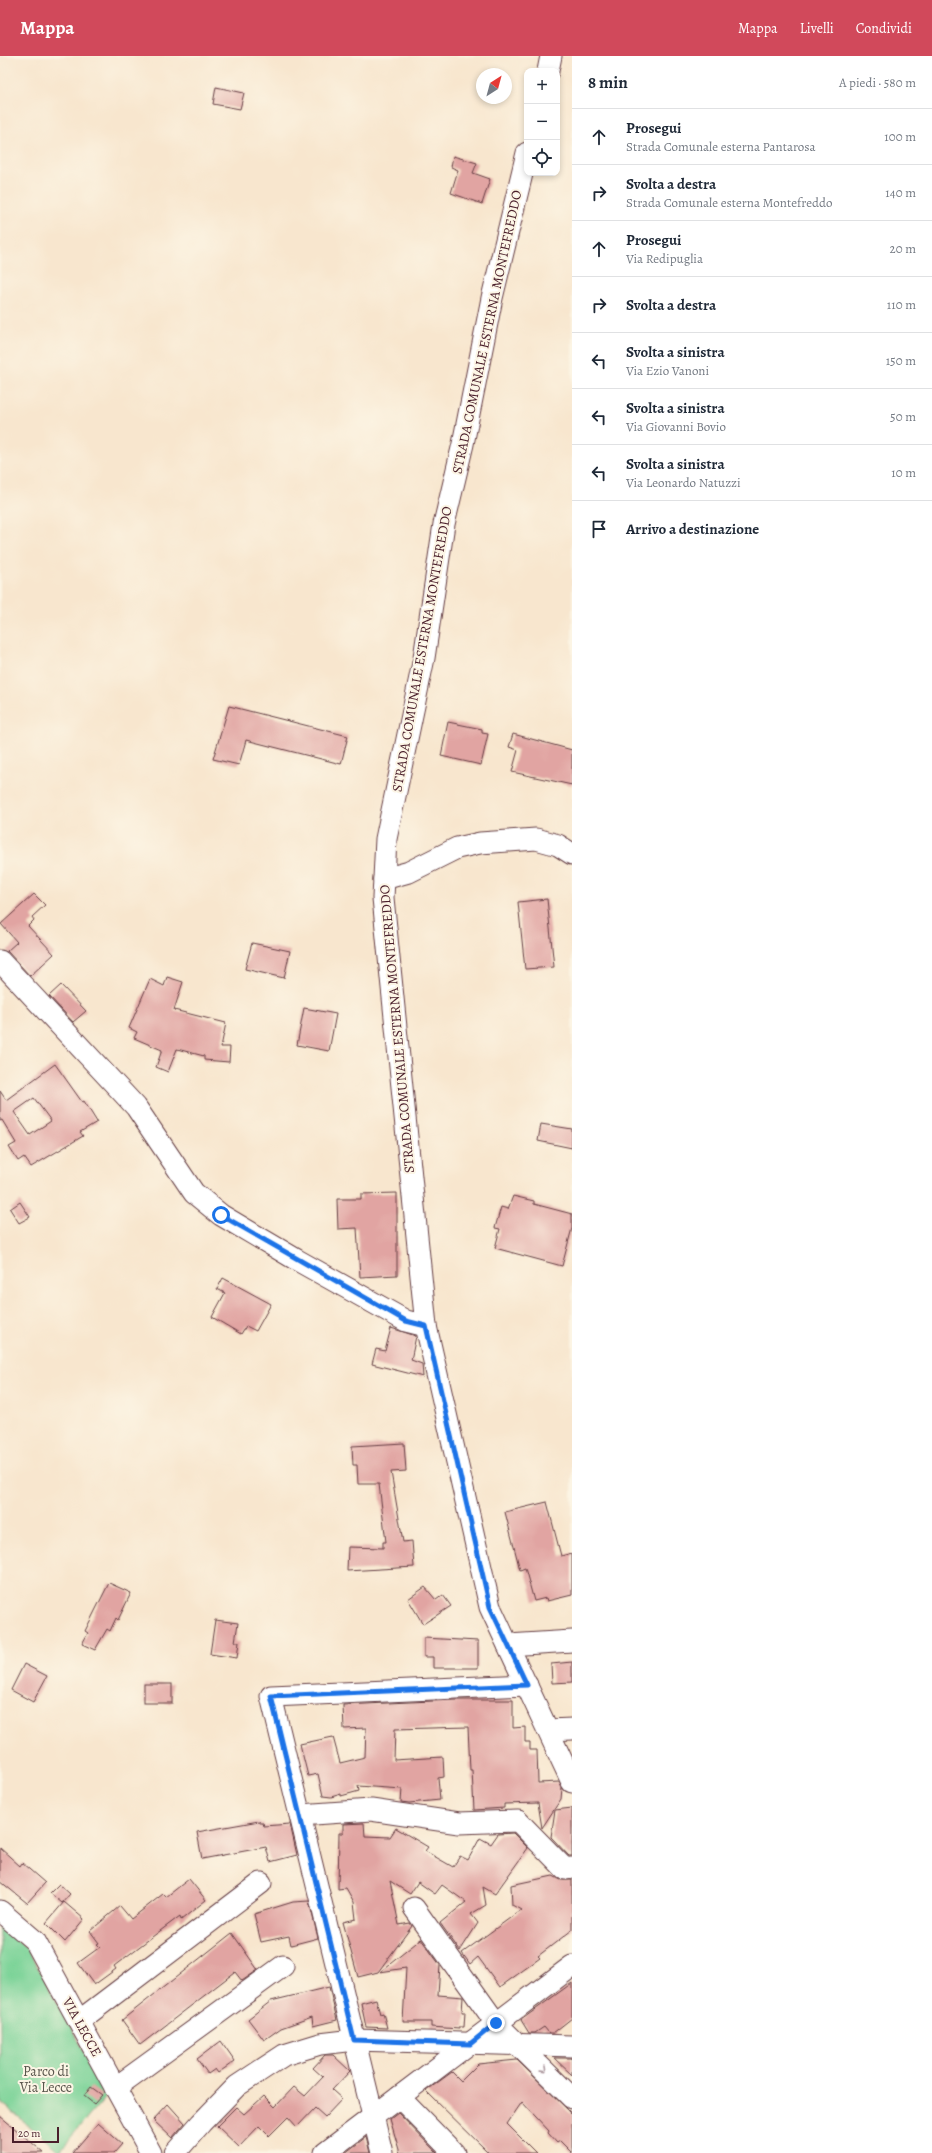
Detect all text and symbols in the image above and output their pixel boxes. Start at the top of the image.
text: Mappa [20,15,75,41]
text: Mappa [738,19,778,38]
text: Livelli [800,19,834,38]
text: Condividi [856,19,912,38]
north arrow [476,68,512,104]
map controls [524,68,560,176]
button: + [524,68,560,104]
text: 8 min [588,71,628,94]
text: A piedi · 580 m [839,74,916,91]
button: − [524,104,560,140]
text: Prosegui [626,118,682,138]
icon: ahead [588,126,610,148]
text: 100 m [884,128,916,145]
text: Strada Comunale esterna Pantarosa [626,138,816,155]
button: locate [524,140,560,176]
text: Svolta a destra [626,174,716,194]
icon: right [588,182,610,204]
text: 140 m [885,184,916,201]
street label: STRADA COMUNALE ESTERNA MONTEFREDDO [448,188,526,476]
text: Strada Comunale esterna Montefreddo [626,194,832,211]
text: Prosegui [626,230,682,250]
icon: ahead [588,238,610,260]
text: 20 m [890,240,916,257]
text: Via Redipuglia [626,250,703,267]
icon: right [588,294,610,316]
text: Svolta a destra [626,295,716,315]
text: 110 m [887,296,916,313]
text: Svolta a sinistra [626,342,725,362]
icon: left [588,350,610,372]
text: 150 m [886,352,916,369]
text: Via Ezio Vanoni [626,362,709,379]
text: Svolta a sinistra [626,398,725,418]
icon: left [588,406,610,428]
text: 50 m [890,408,916,425]
text: Via Giovanni Bovio [626,418,726,435]
text: Svolta a sinistra [626,454,725,474]
icon: left [588,462,610,484]
text: 10 m [891,464,916,481]
text: Via Leonardo Natuzzi [626,474,741,491]
street label: STRADA COMUNALE ESTERNA MONTEFREDDO [387,504,457,793]
icon: arrive [588,518,610,540]
text: Arrivo a destinazione [626,519,759,539]
street label: STRADA COMUNALE ESTERNA MONTEFREDDO [375,884,419,1174]
route start [212,1206,230,1224]
street label: VIA LECCE [57,1993,106,2060]
route end [487,2014,505,2032]
park label: Parco di Via Lecce [19,2062,72,2097]
one-way arrow [539,2065,547,2073]
scale bar [12,2125,59,2144]
text: 20 m [18,2126,40,2141]

